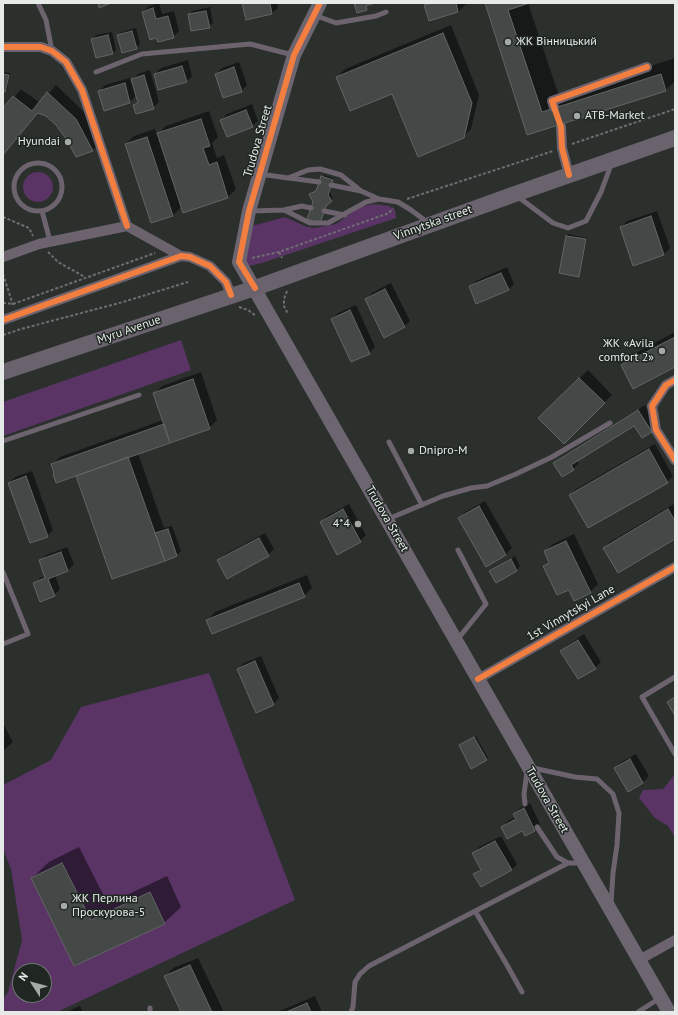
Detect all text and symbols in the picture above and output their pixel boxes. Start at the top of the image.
place label: ЖК Вінницький [516,35,597,49]
marker: ЖК Вінницький [503,37,513,47]
street label: Trudova Street [241,103,275,179]
place label: ATB-Market [585,109,644,123]
marker: ATB-Market [572,111,582,121]
place label: Hyundai [18,135,60,149]
marker: Hyundai [63,137,73,147]
street label: Vinnytska street [392,202,474,244]
street label: Myru Avenue [95,312,163,348]
place label: ЖК «Avila comfort 2» [599,337,654,365]
marker: ЖК «Avila comfort 2» [657,346,667,356]
place label: Dnipro-M [419,444,467,458]
marker: Dnipro-M [406,446,416,456]
street label: Trudova Street [362,483,412,555]
place label: 4*4 [333,517,350,531]
marker: 4*4 [353,519,363,529]
street label: 1st Vinnytskyi Lane [525,582,617,644]
street label: Trudova Street [522,764,572,836]
place label: ЖК Перлина Проскурова-5 [72,892,145,920]
marker: ЖК Перлина Проскурова-5 [59,901,69,911]
north arrow [12,963,52,1003]
text: N [15,969,31,984]

